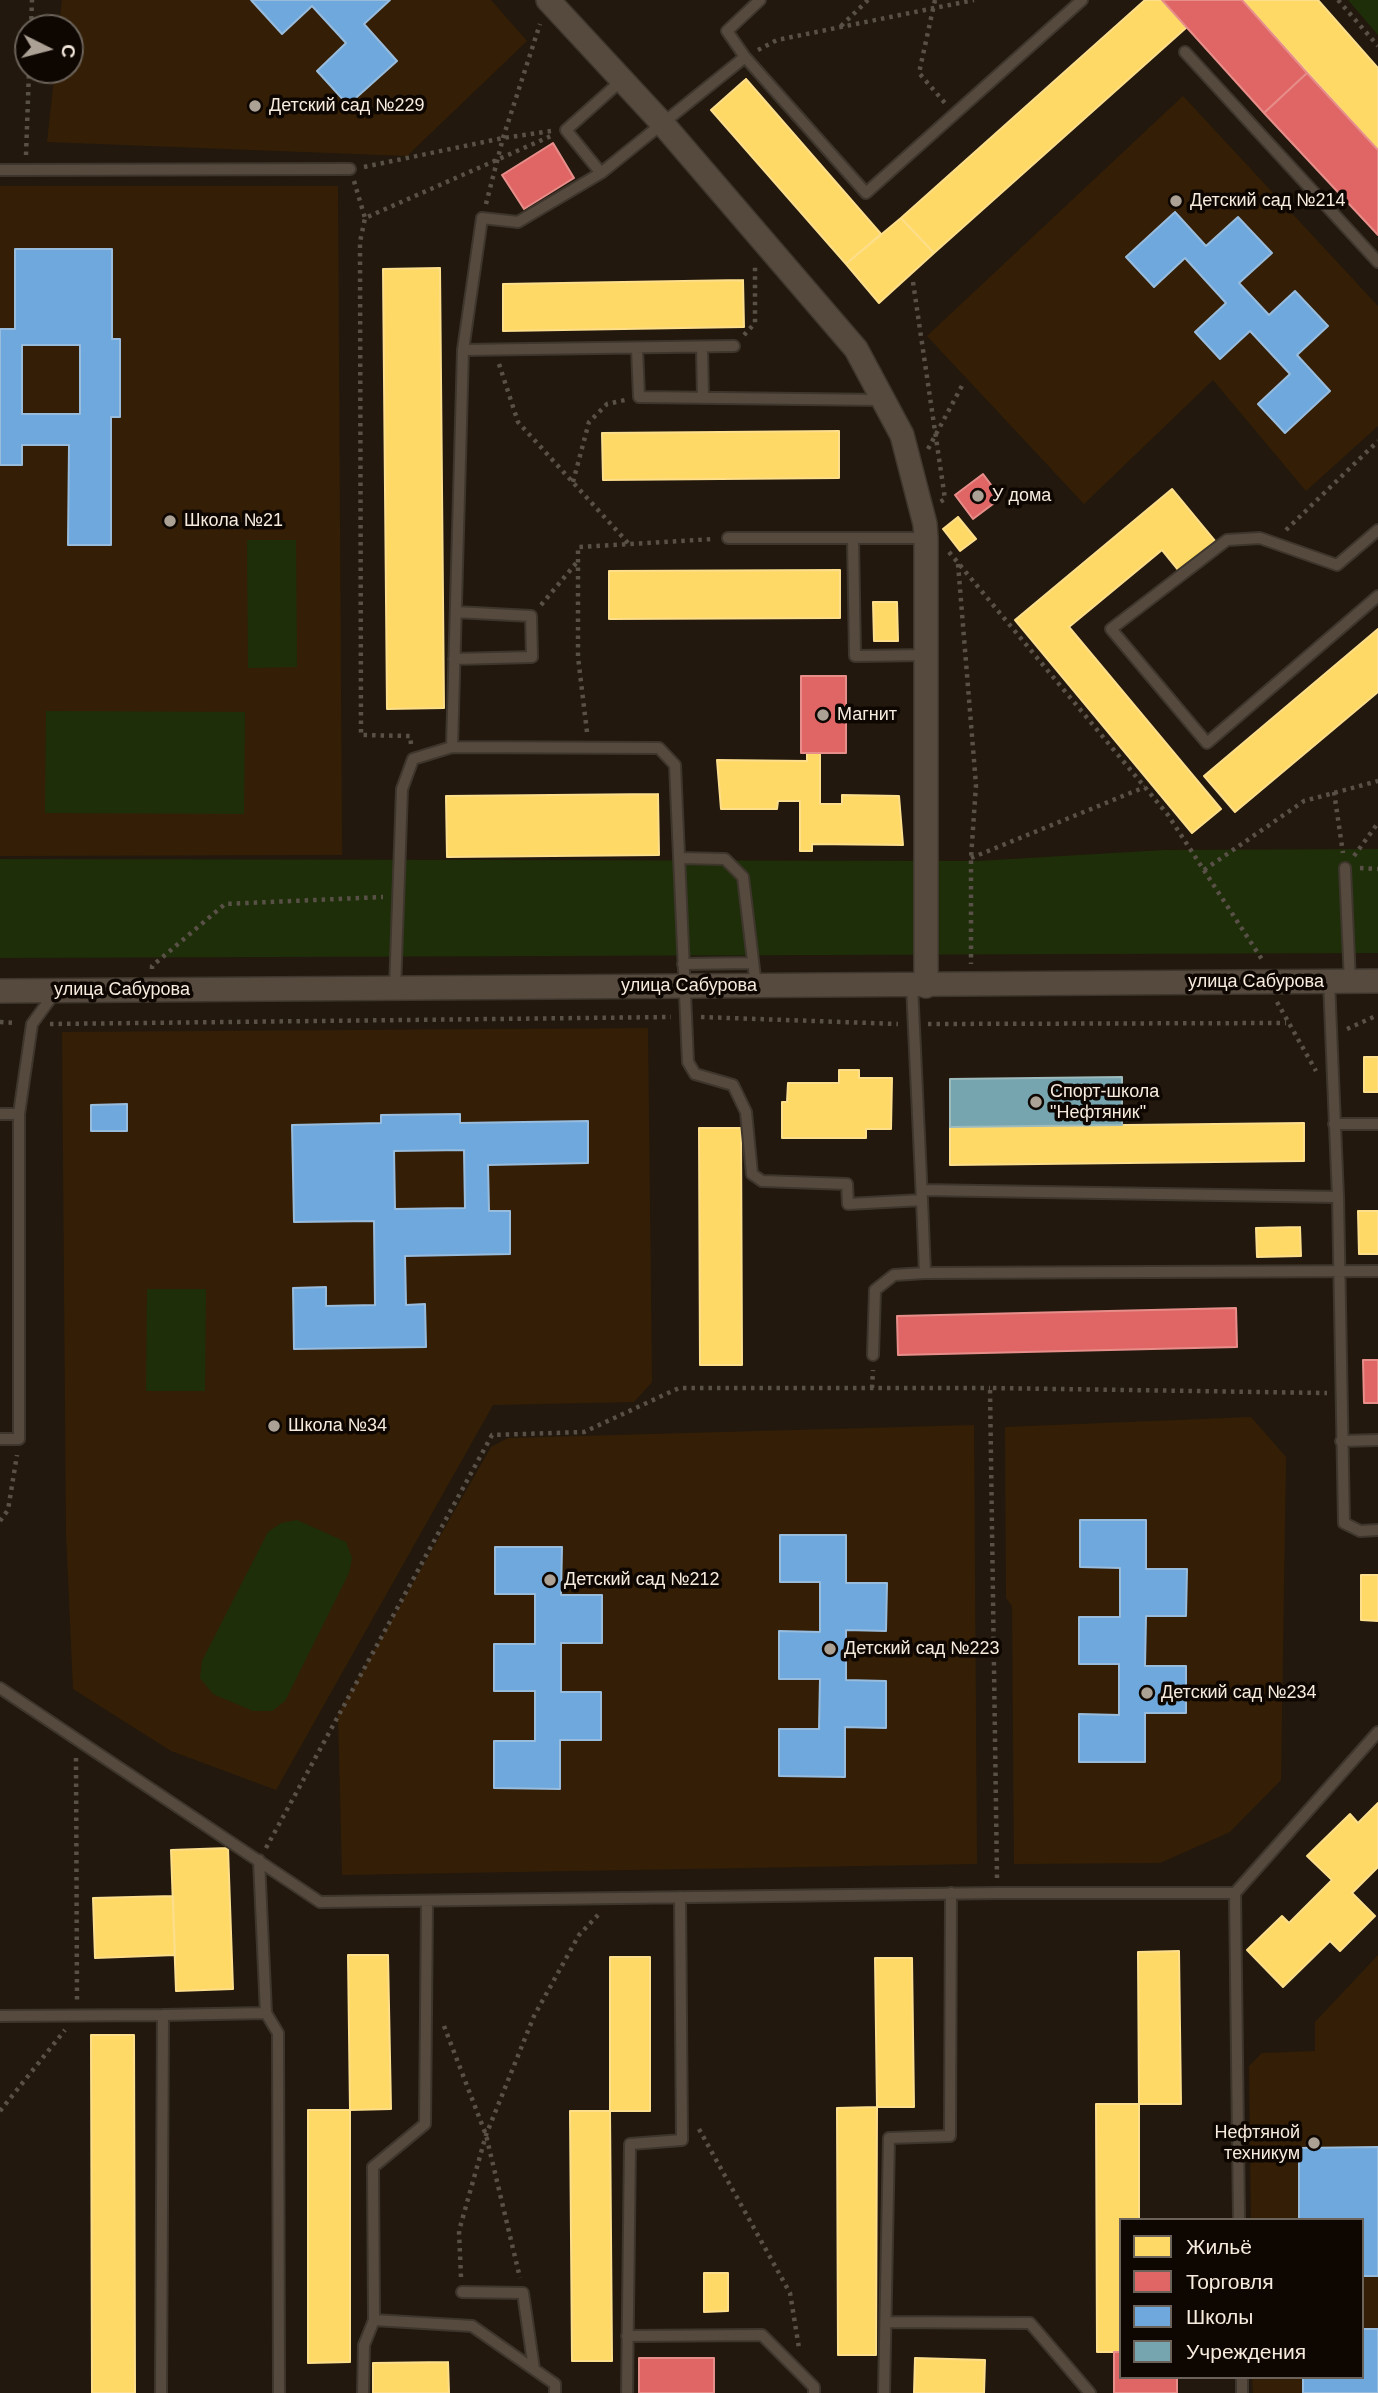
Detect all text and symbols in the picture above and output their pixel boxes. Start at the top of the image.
north arrow [14,14,84,84]
text: С [57,43,80,59]
place label: Детский сад №229 [269,95,424,117]
marker: Детский сад №229 [247,98,263,114]
place label: Детский сад №214 [1190,190,1345,212]
marker: Детский сад №214 [1168,193,1184,209]
place label: У дома [992,485,1051,507]
marker: У дома [970,488,986,504]
place label: Школа №21 [184,510,283,532]
marker: Школа №21 [162,513,178,529]
place label: Магнит [837,704,897,726]
marker: Магнит [815,707,831,723]
street label: улица Сабурова [1188,971,1324,993]
street label: улица Сабурова [621,975,757,997]
street label: улица Сабурова [54,979,190,1001]
place label: Спорт-школа "Нефтяник" [1050,1081,1159,1124]
marker: Спорт-школа "Нефтяник" [1028,1094,1044,1110]
place label: Школа №34 [288,1415,387,1437]
marker: Школа №34 [266,1418,282,1434]
place label: Детский сад №212 [564,1569,719,1591]
marker: Детский сад №212 [542,1572,558,1588]
place label: Детский сад №223 [844,1638,999,1660]
marker: Детский сад №223 [822,1641,838,1657]
place label: Детский сад №234 [1161,1682,1316,1704]
marker: Детский сад №234 [1139,1685,1155,1701]
place label: Нефтяной техникум [1215,2122,1300,2164]
marker: Нефтяной техникум [1306,2135,1322,2151]
legend [1119,2218,1364,2379]
text: Жильё [1186,2235,1252,2258]
text: Торговля [1186,2270,1274,2293]
text: Школы [1186,2305,1253,2328]
text: Учреждения [1186,2340,1306,2363]

